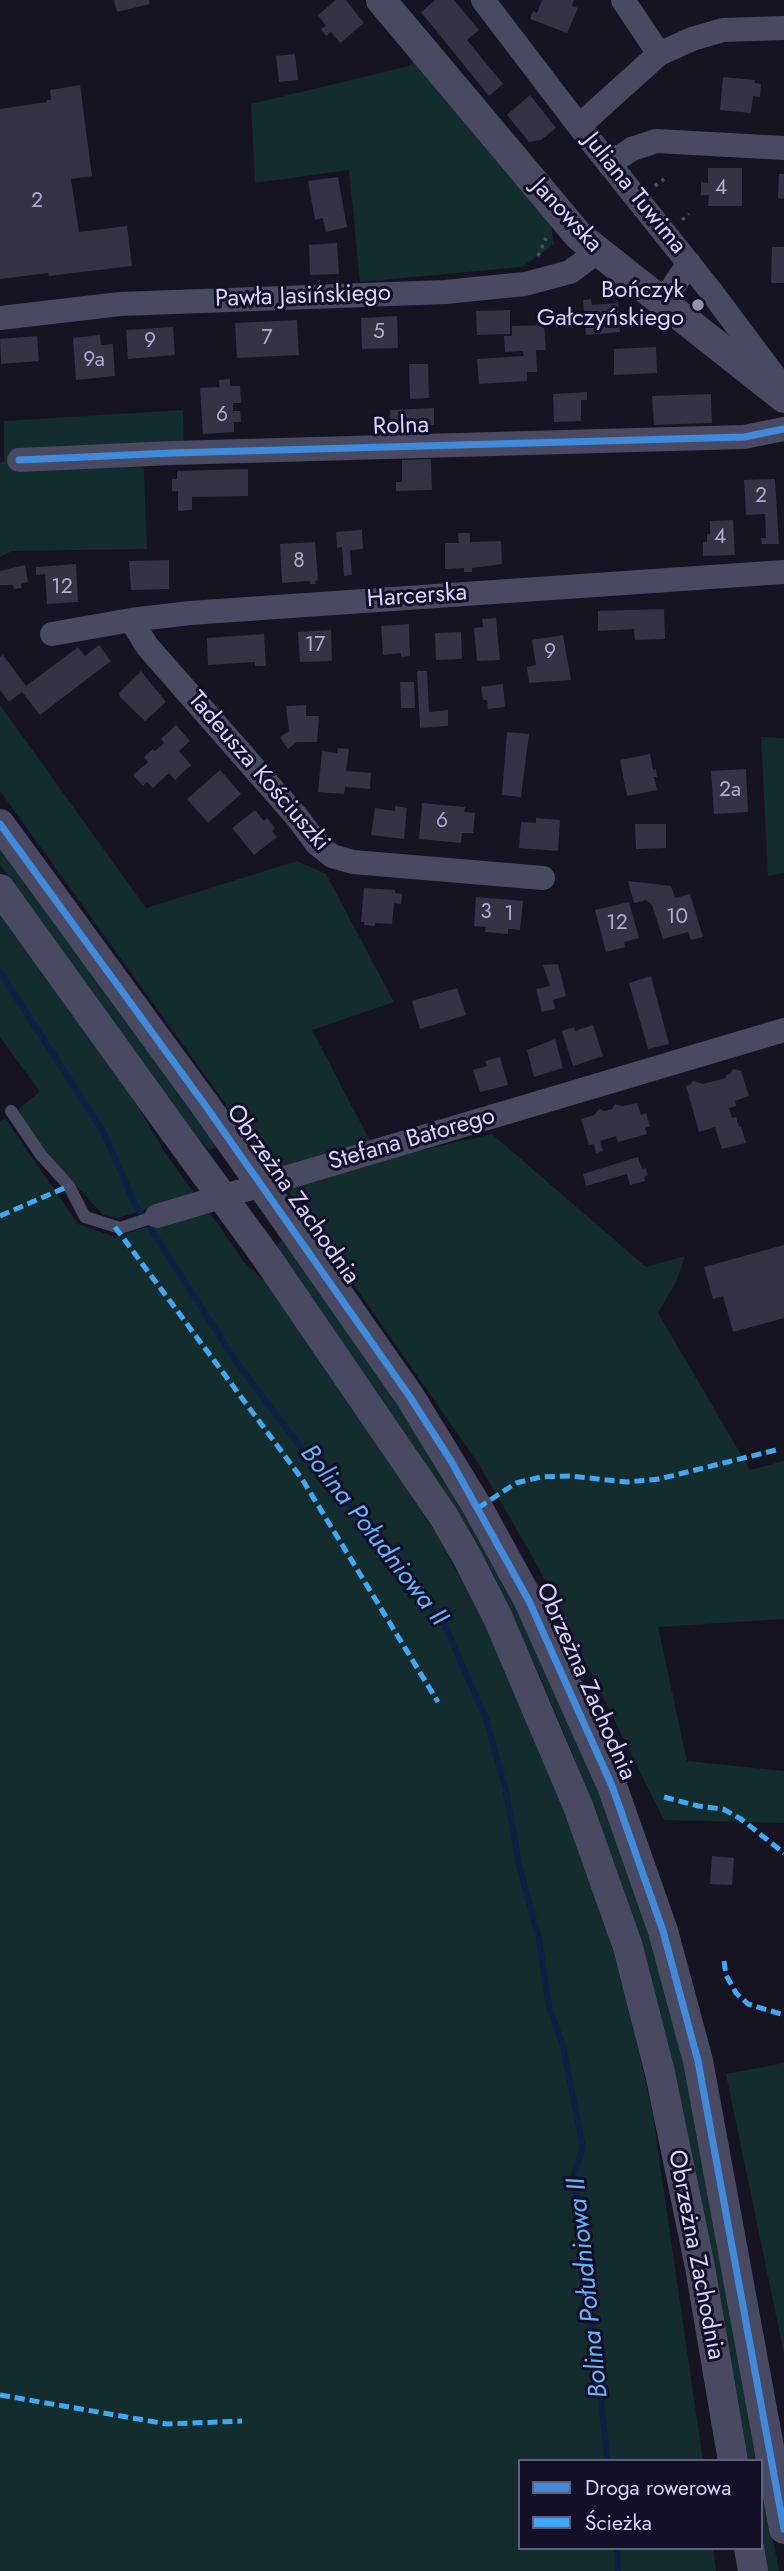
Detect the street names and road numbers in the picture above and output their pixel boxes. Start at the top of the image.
street label: Juliana Tuwima [576,128,692,260]
street label: Janowska [525,173,607,259]
street label: Pawła Jasińskiego [215,280,391,314]
street label: Rolna [372,412,430,442]
street label: Harcerska [366,579,468,615]
street label: Tadeusza Kościuszki [181,686,335,858]
street label: Obrzeżna Zachodnia [219,1100,365,1290]
street label: Stefana Batorego [325,1102,499,1178]
street label: Obrzeżna Zachodnia [529,1579,641,1785]
street label: Obrzeżna Zachodnia [661,2148,729,2362]

